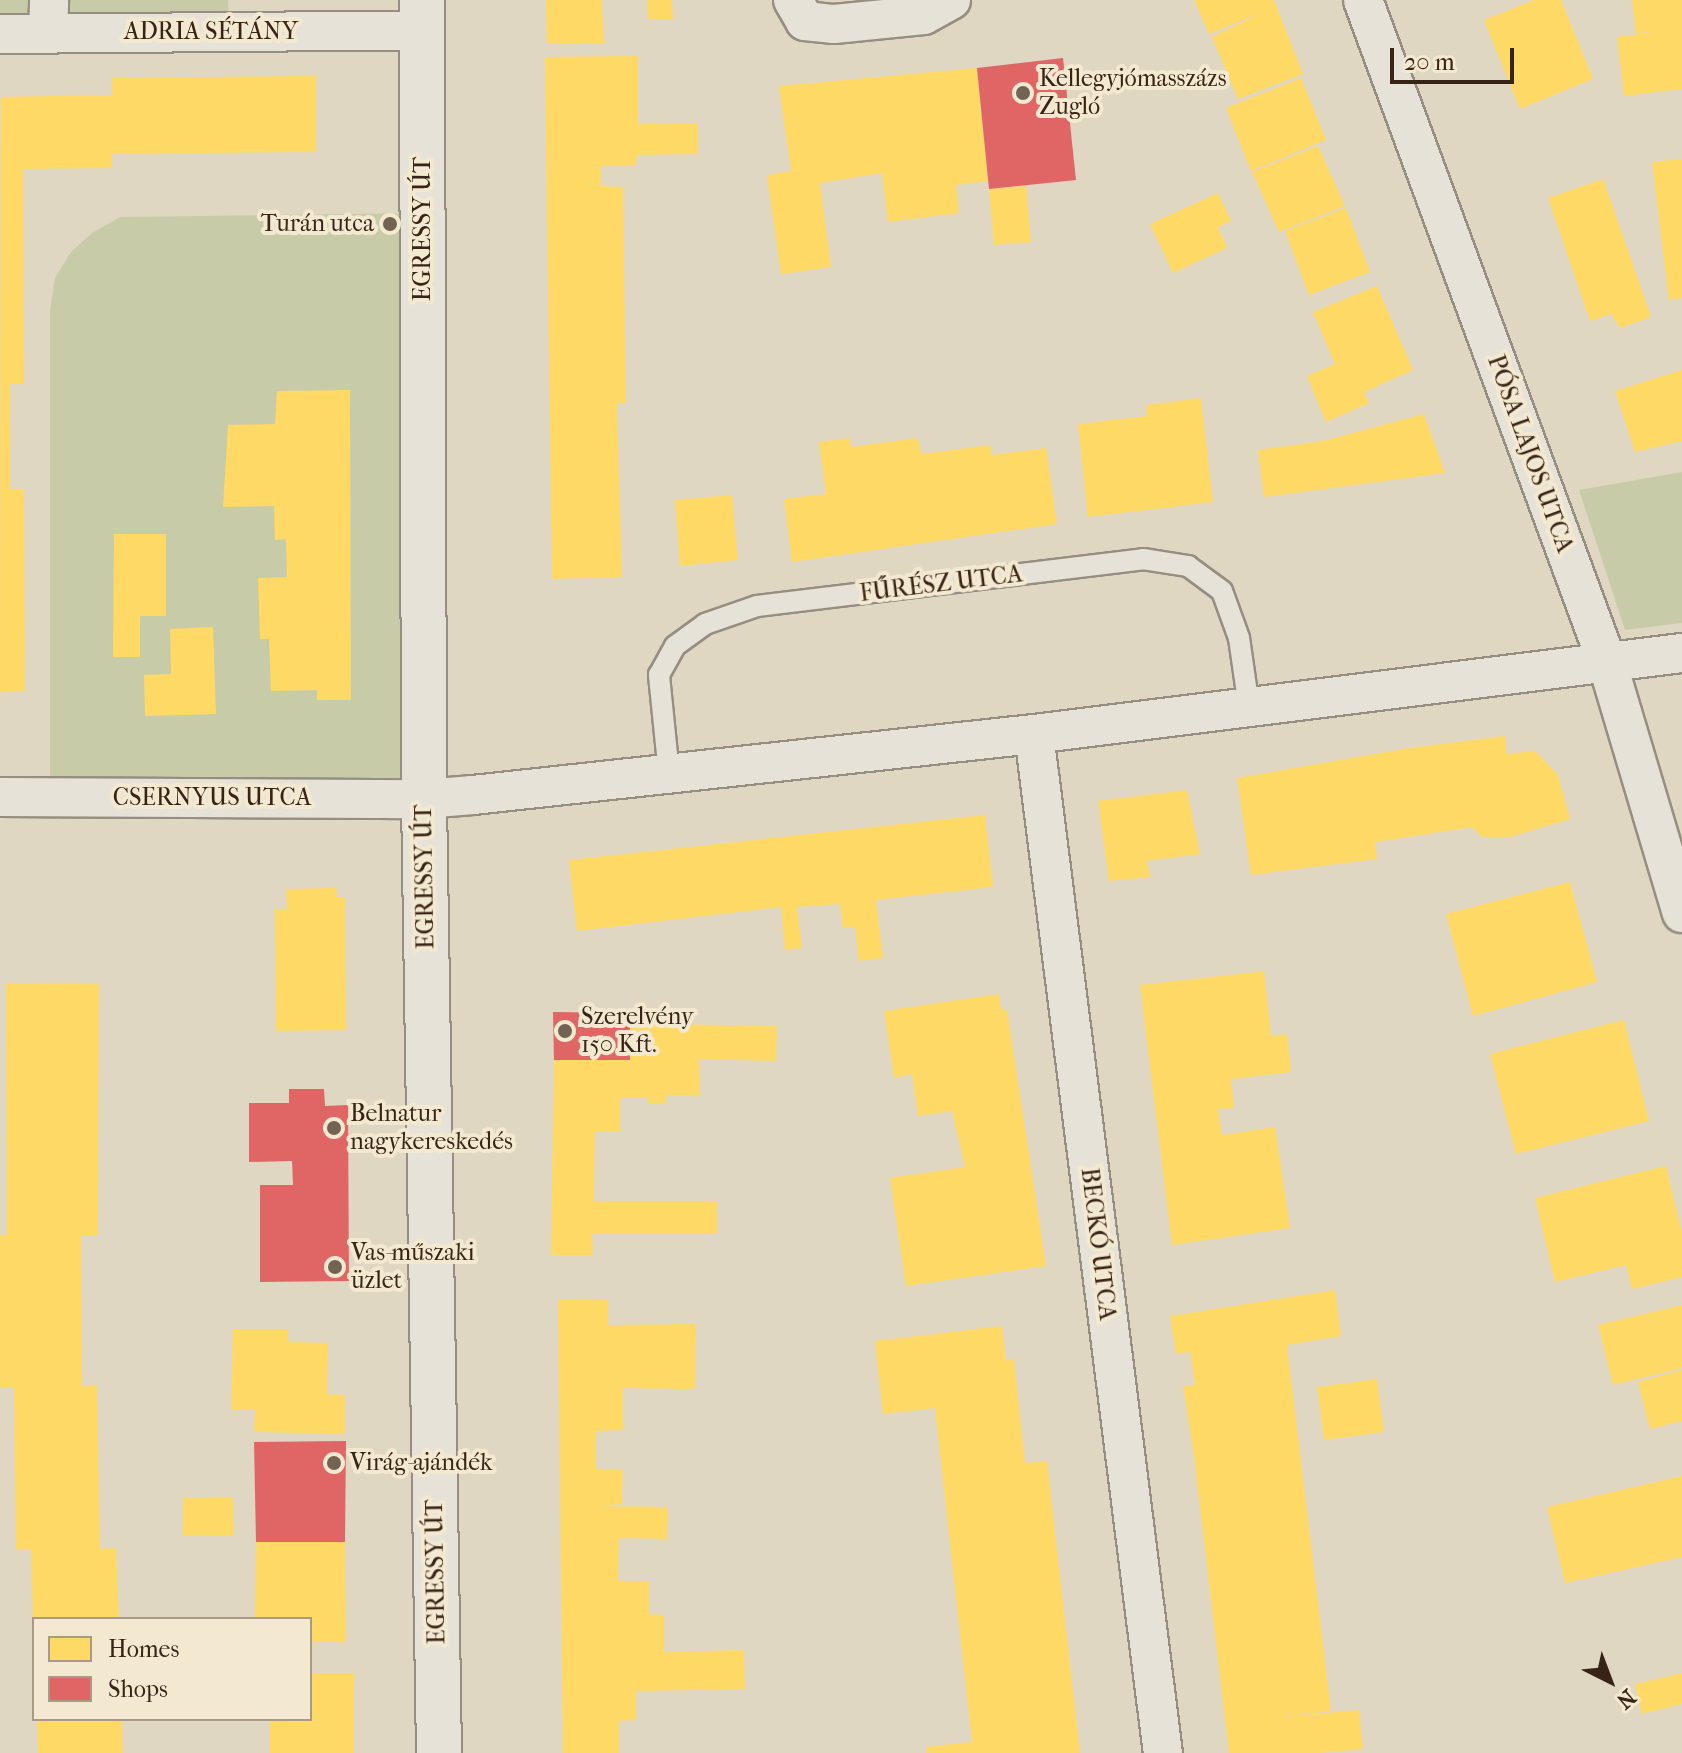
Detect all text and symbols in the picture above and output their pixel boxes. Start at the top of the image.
street label: ADRIA SÉTÁNY [124,18,298,46]
scale bar [1394,32,1518,82]
text: 20 m [1404,48,1455,76]
place label: Kellegyjómasszázs Zugló [1039,65,1227,121]
marker: Kellegyjómasszázs Zugló [1014,84,1032,102]
street label: EGRESSY ÚT [409,157,437,301]
place label: Turán utca [261,210,374,238]
marker: Turán utca [381,215,399,233]
street label: PÓSA LAJOS UTCA [1481,351,1579,557]
street label: FŰRÉSZ UTCA [858,560,1024,608]
street label: CSERNYUS UTCA [113,784,311,812]
street label: EGRESSY ÚT [409,804,441,950]
place label: Szerelvény 150 Kft. [581,1003,693,1059]
marker: Szerelvény 150 Kft. [556,1022,574,1040]
place label: Belnatur nagykereskedés [350,1100,513,1156]
marker: Belnatur nagykereskedés [325,1119,343,1137]
street label: BECKÓ UTCA [1074,1166,1122,1322]
place label: Vas-műszaki üzlet [351,1239,475,1295]
marker: Vas-műszaki üzlet [326,1258,344,1276]
place label: Virág-ajándék [350,1449,492,1477]
marker: Virág-ajándék [325,1454,343,1472]
street label: EGRESSY ÚT [420,1499,452,1645]
legend [32,1617,312,1721]
text: Homes [108,1635,179,1663]
north arrow [1570,1641,1650,1721]
text: Shops [108,1675,168,1703]
text: N [1611,1684,1641,1714]

